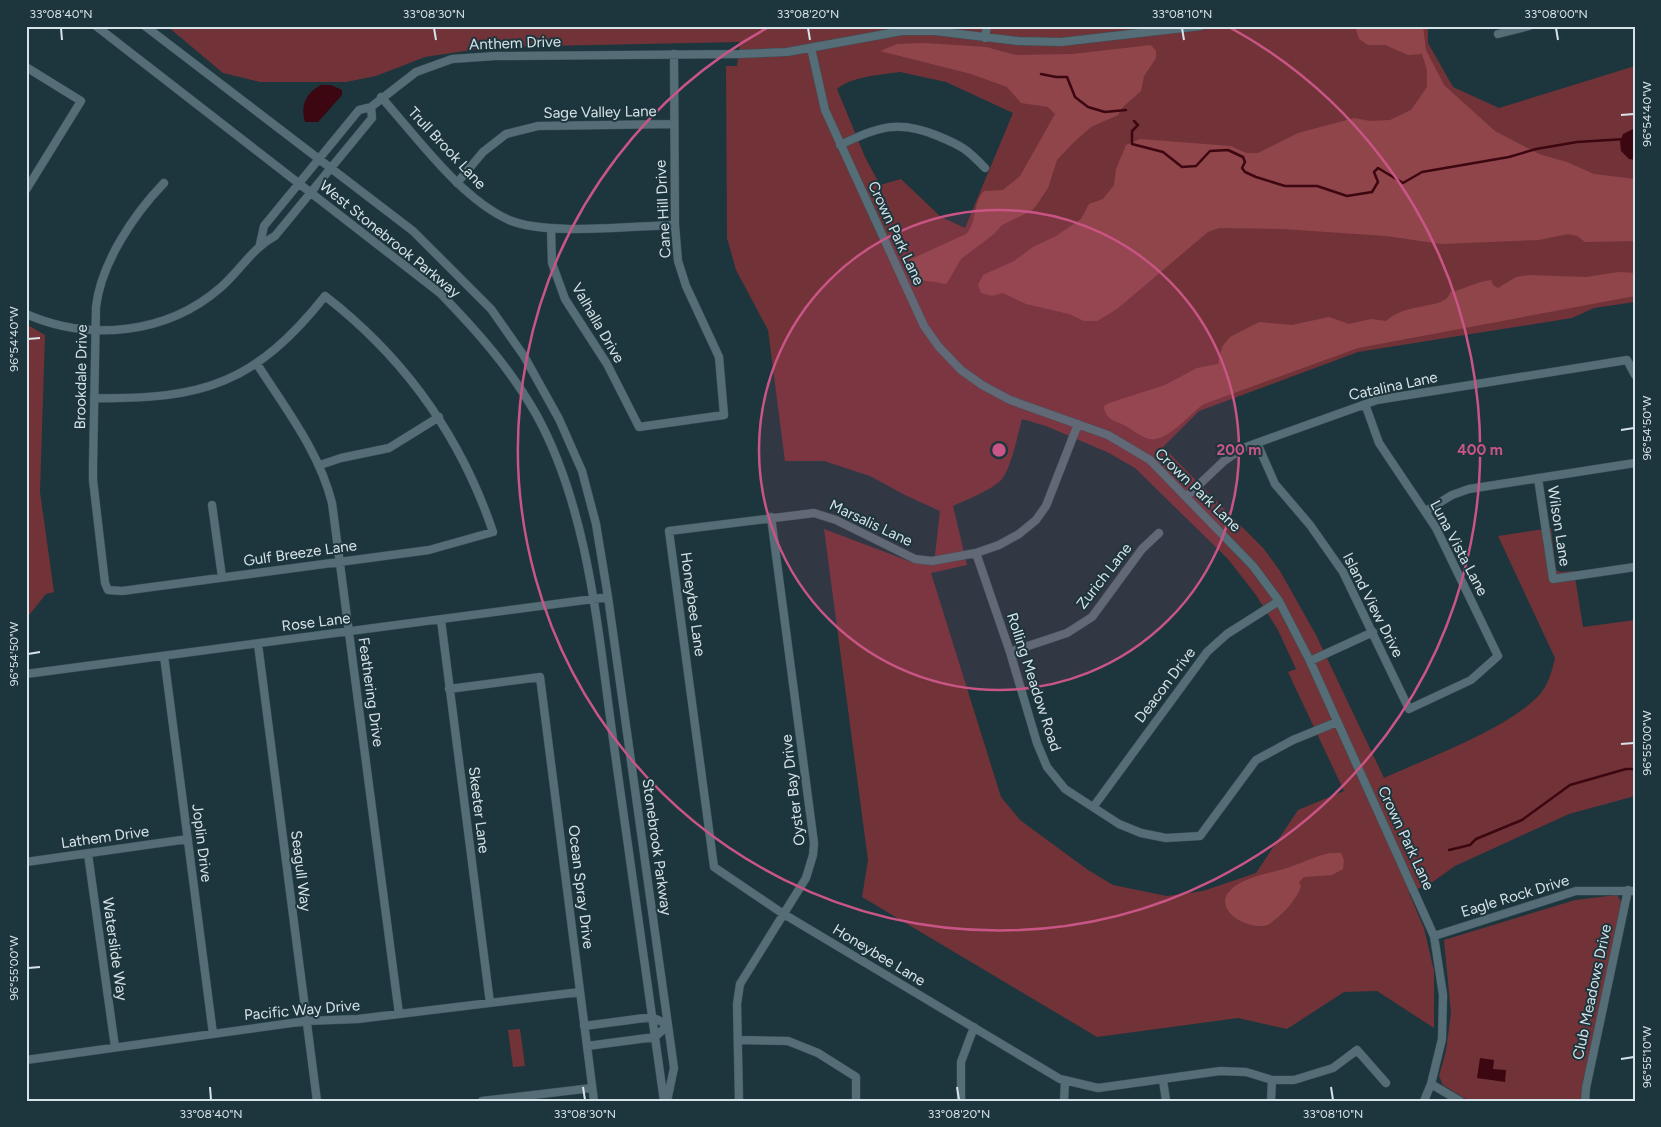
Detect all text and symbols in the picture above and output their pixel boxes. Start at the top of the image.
text: 33°08'40"N [29,7,93,21]
text: 33°08'30"N [403,7,465,21]
text: 33°08'20"N [777,7,839,21]
text: 33°08'10"N [1152,7,1212,21]
text: 33°08'00"N [1524,7,1588,21]
street label: Anthem Drive [469,32,561,54]
text: 96°54'40"W [1640,81,1654,147]
street label: Sage Valley Lane [543,102,657,122]
street label: Trull Brook Lane [404,103,490,193]
street label: Cane Hill Drive [651,159,675,259]
street label: West Stonebrook Parkway [316,177,464,302]
street label: Crown Park Lane [864,178,928,288]
street label: Valhalla Drive [568,280,628,366]
text: 96°54'40"W [7,306,21,372]
street label: Brookdale Drive [71,324,91,430]
street label: Catalina Lane [1347,368,1439,404]
text: 96°54'50"W [1640,395,1654,460]
centre of rings [990,441,1008,459]
text: 200 m [1217,441,1261,459]
text: 400 m [1457,441,1503,459]
street label: Crown Park Lane [1151,444,1245,536]
street label: Wilson Lane [1544,485,1574,567]
street label: Marsalis Lane [827,496,915,550]
street label: Luna Vista Lane [1426,497,1492,599]
street label: Gulf Breeze Lane [242,536,358,570]
street label: Zurich Lane [1073,539,1135,613]
street label: Island View Drive [1339,550,1407,660]
street label: Honeybee Lane [677,551,709,657]
street label: Rose Lane [281,609,351,635]
street label: Rolling Meadow Road [1003,610,1065,754]
text: 96°54'50"W [7,621,21,686]
street label: Feathering Drive [354,636,388,748]
street label: Deacon Drive [1131,644,1199,726]
text: 96°55'00"W [1640,710,1654,775]
street label: Oyster Bay Drive [777,733,809,847]
street label: Skeeter Lane [465,766,493,854]
street label: Stonebrook Parkway [638,777,676,917]
street label: Crown Park Lane [1374,783,1438,893]
street label: Joplin Drive [188,803,216,883]
street label: Lathem Drive [60,822,150,852]
street label: Ocean Spray Drive [564,824,598,950]
street label: Seagull Way [287,829,315,913]
street label: Eagle Rock Drive [1459,871,1571,921]
street label: Waterslide Way [99,896,131,1002]
street label: Honeybee Lane [829,920,929,990]
street label: Club Meadows Drive [1569,923,1615,1061]
text: 96°55'00"W [7,935,21,1000]
street label: Pacific Way Drive [243,996,361,1024]
text: 96°55'10"W [1640,1025,1654,1088]
text: 33°08'40"N [179,1107,243,1121]
text: 33°08'30"N [554,1107,616,1121]
text: 33°08'20"N [928,1107,990,1121]
text: 33°08'10"N [1303,1107,1363,1121]

